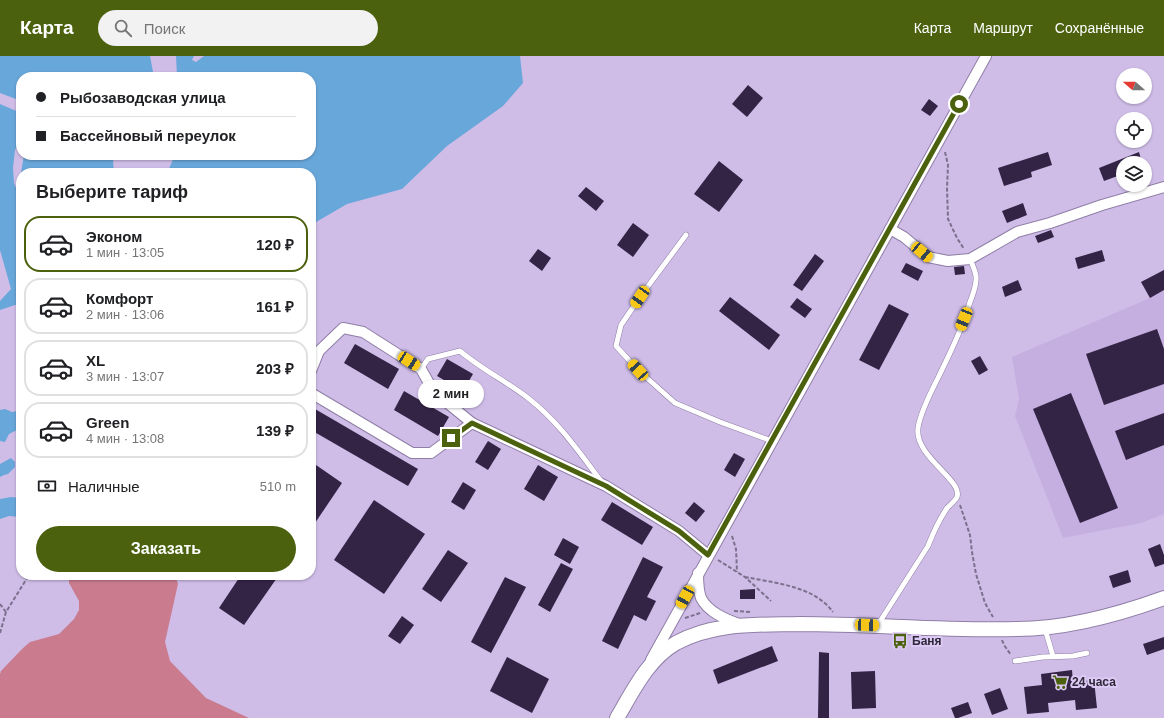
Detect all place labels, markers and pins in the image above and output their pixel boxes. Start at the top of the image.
bus stop icon: Баня [891,632,909,650]
place label: Баня [912,634,942,648]
supermarket icon: 24 часа [1051,673,1069,691]
place label: 24 часа [1072,675,1116,689]

